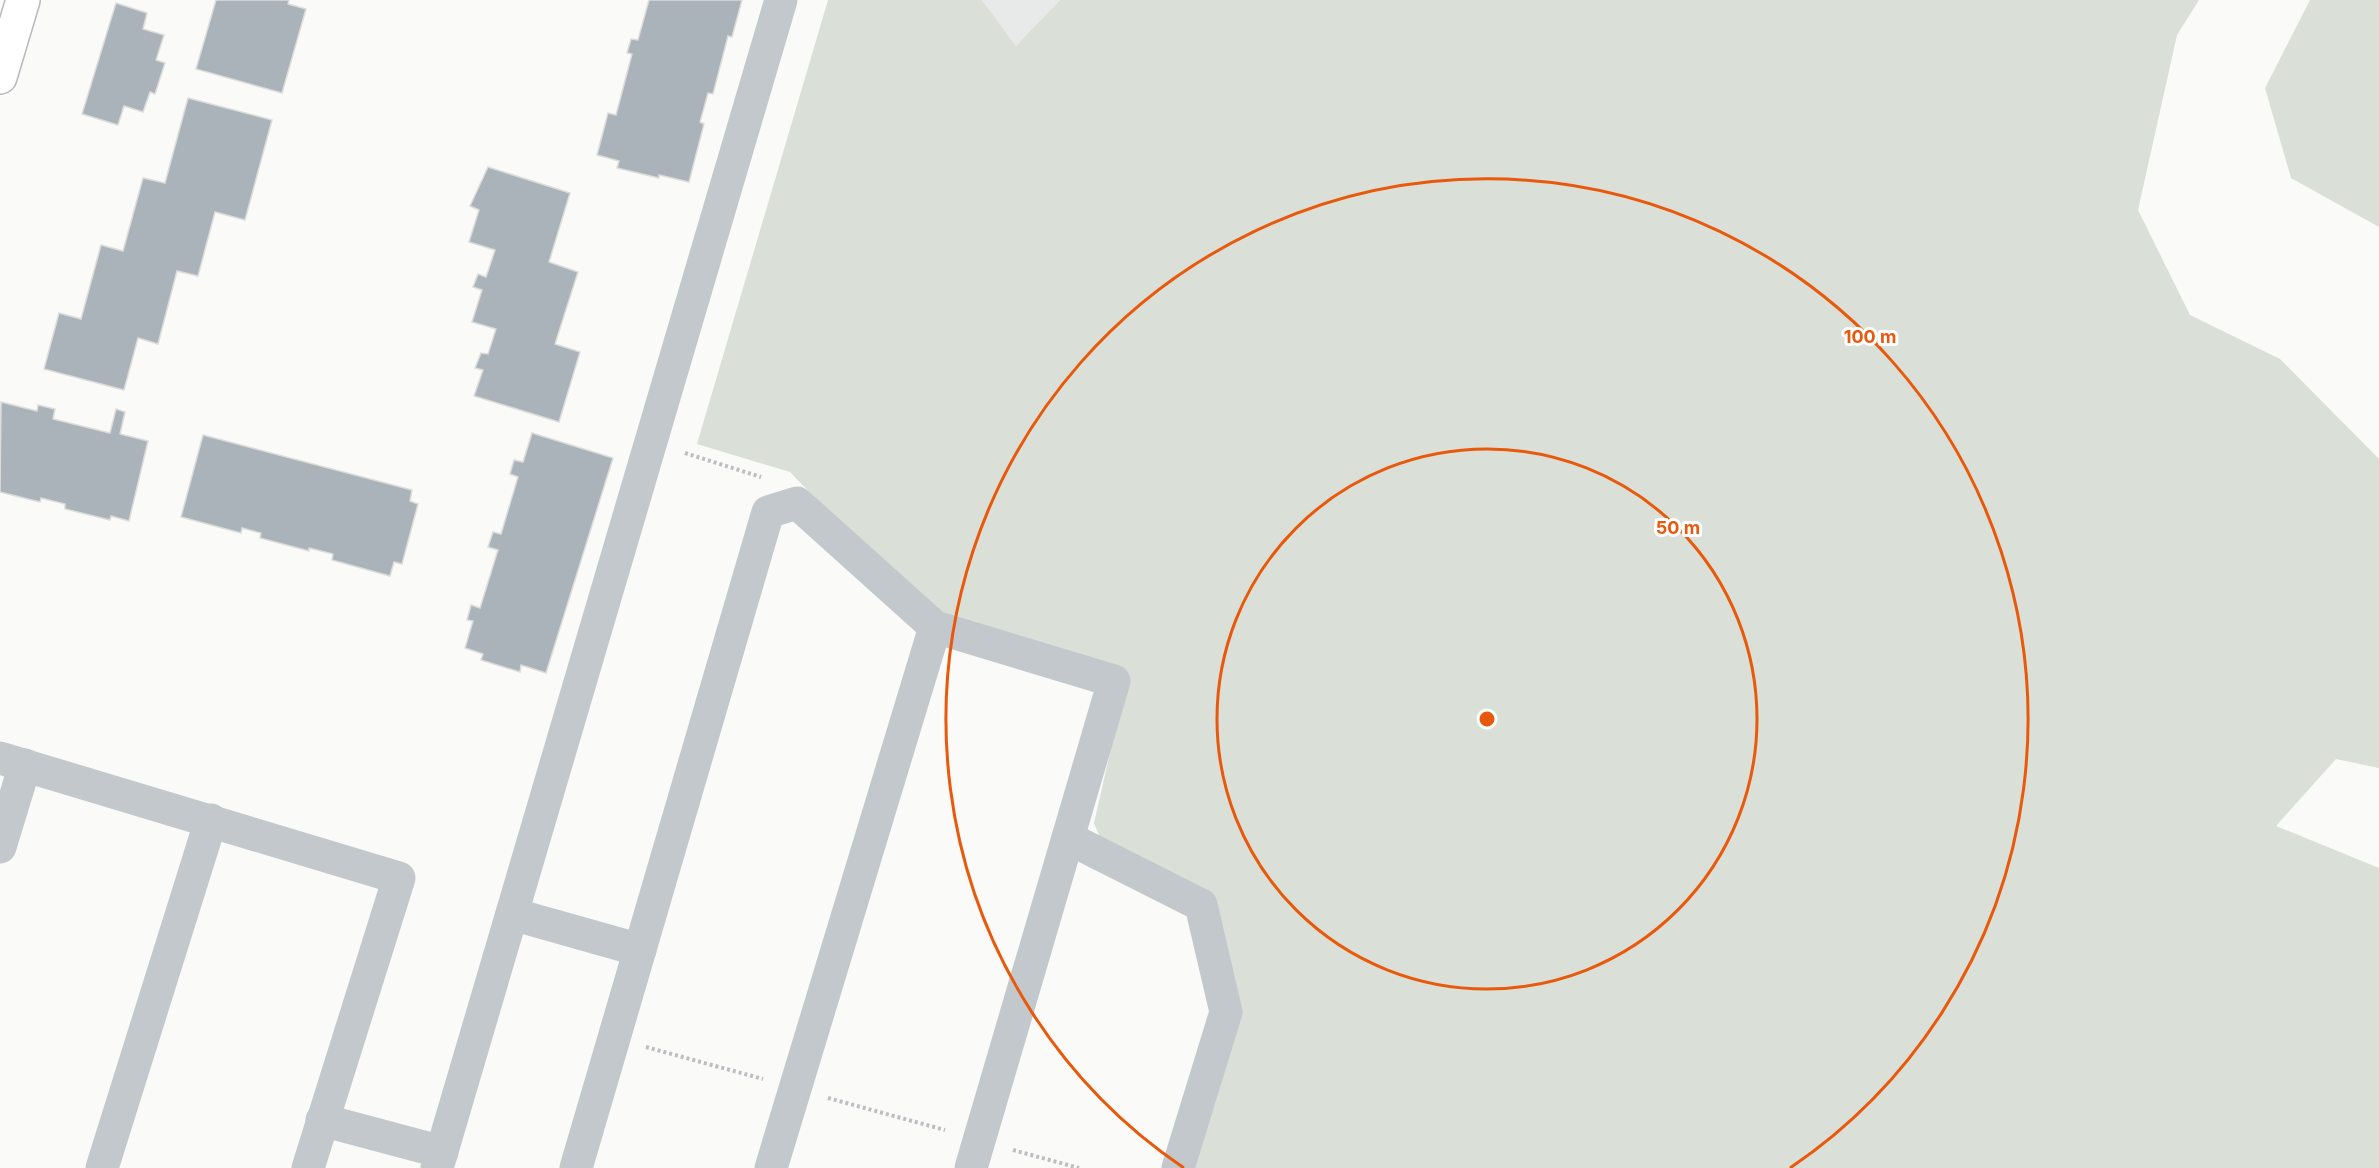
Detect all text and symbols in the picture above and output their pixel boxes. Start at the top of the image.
text: 100 m [1844,326,1896,347]
text: 50 m [1656,517,1700,538]
centre of rings [1477,709,1497,729]

